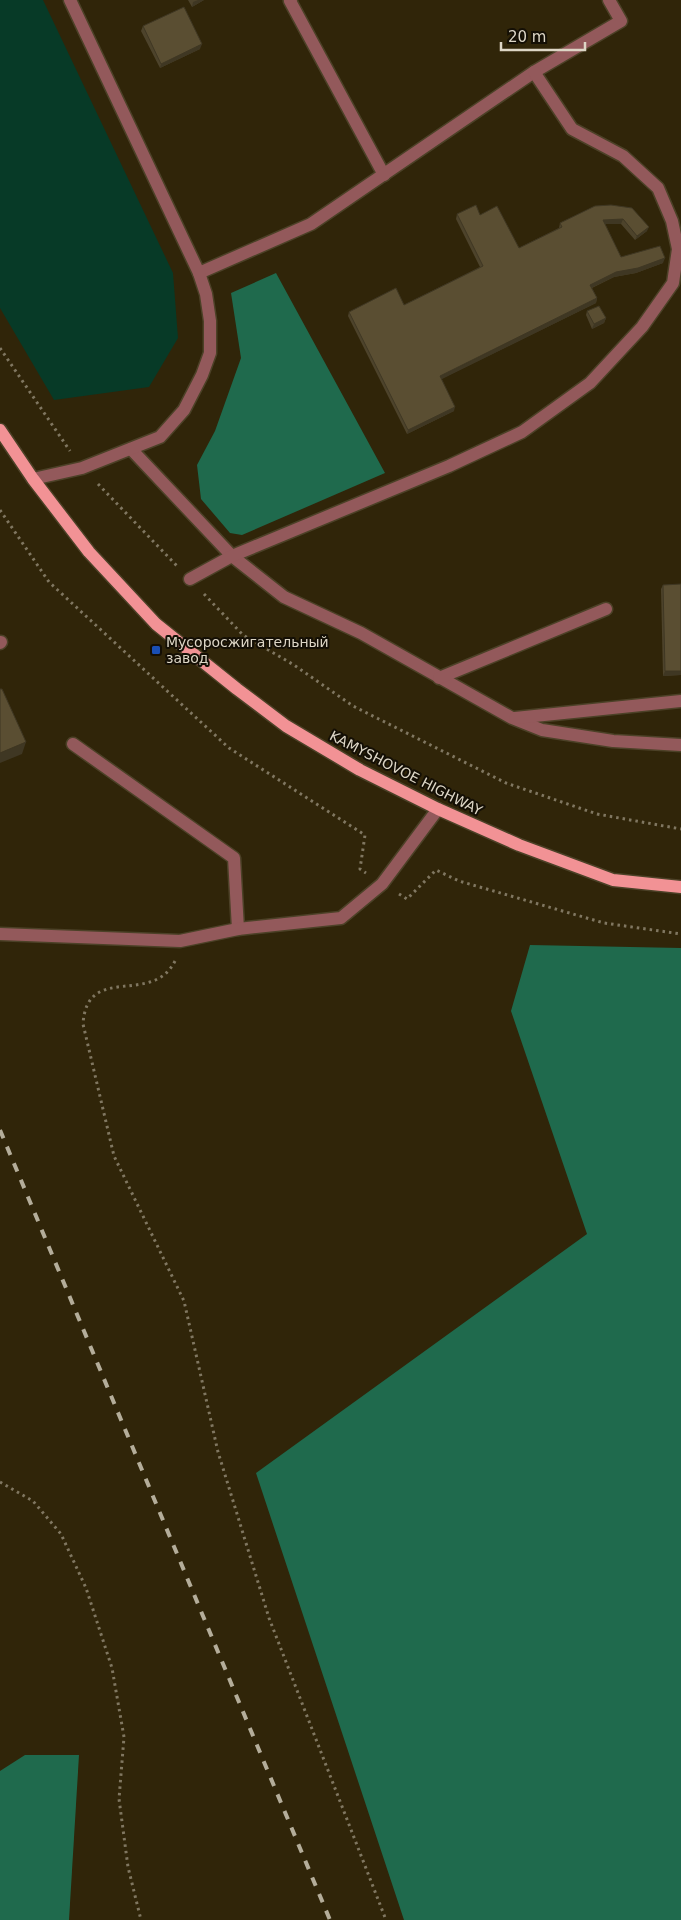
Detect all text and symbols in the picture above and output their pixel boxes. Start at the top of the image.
scale bar [501,20,585,52]
text: 20 m [508,28,546,46]
place label: Мусоросжигательный завод [166,634,329,666]
marker: Мусоросжигательный завод [150,644,162,656]
street label: KAMYSHOVOE HIGHWAY [327,727,485,819]

